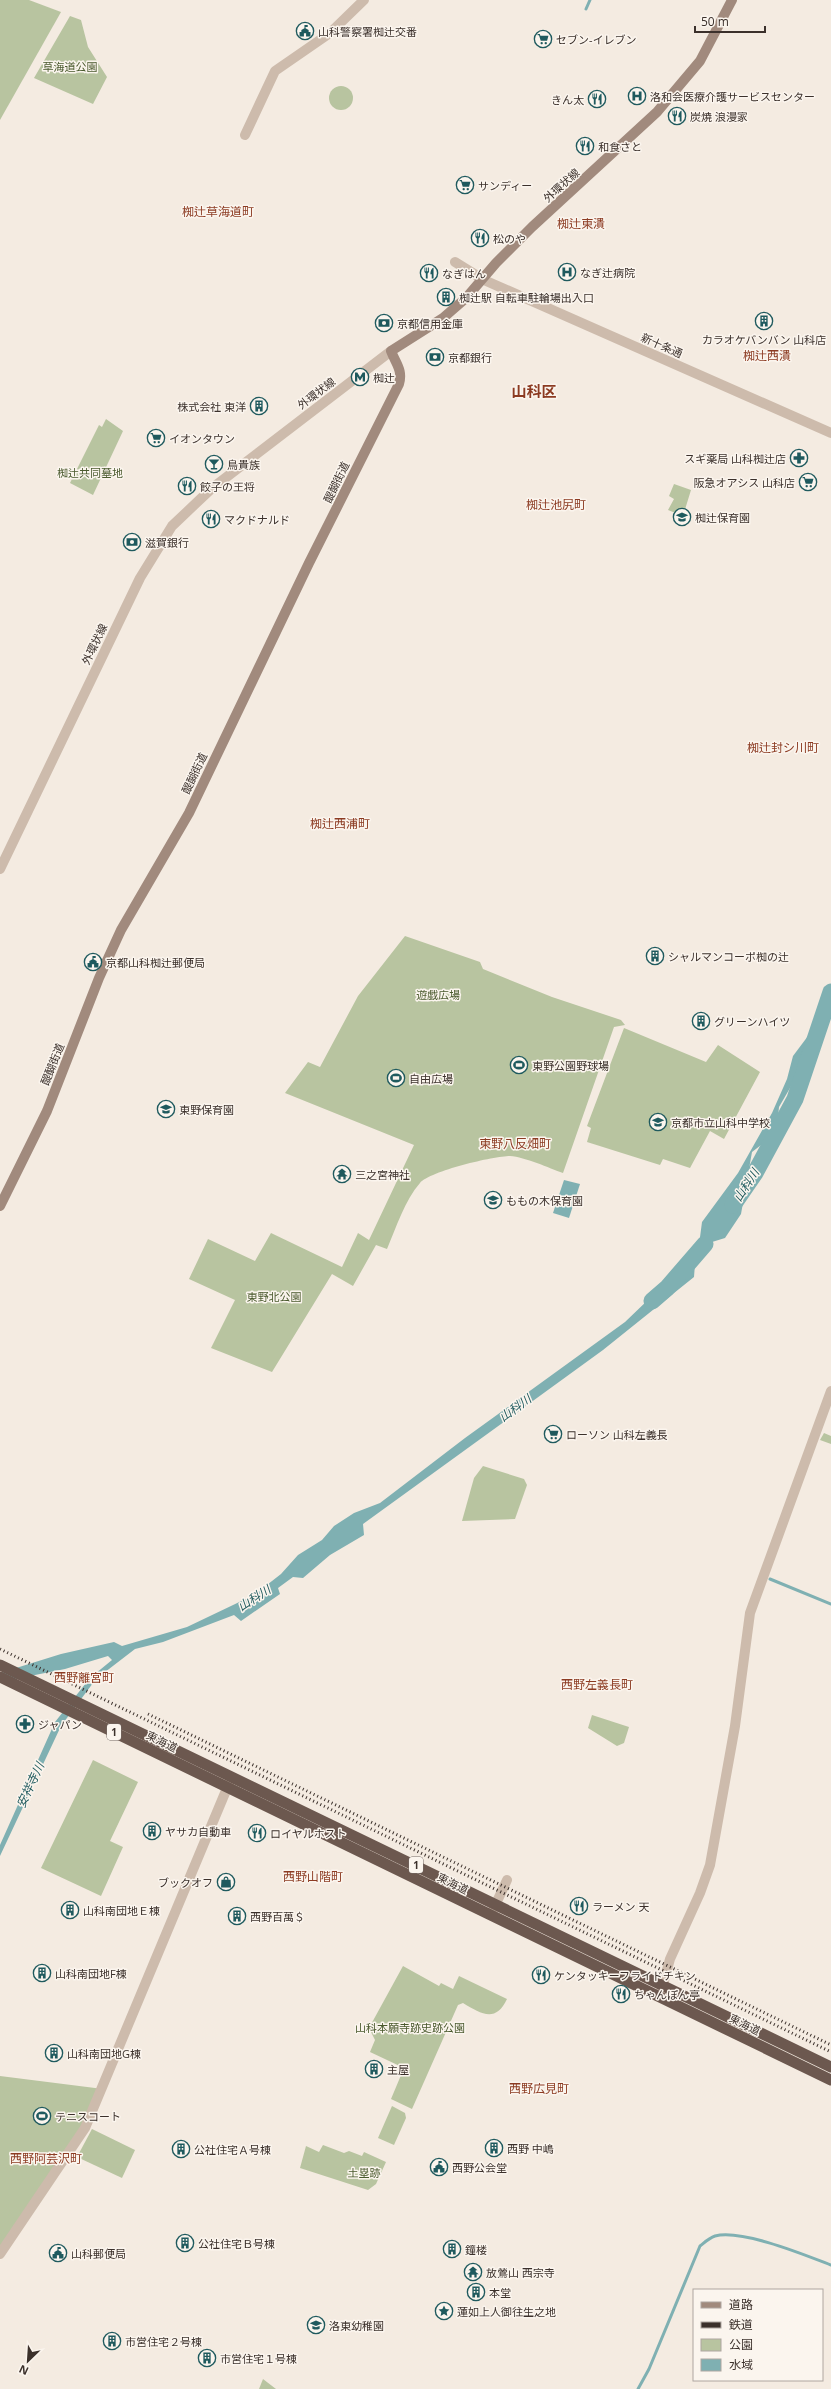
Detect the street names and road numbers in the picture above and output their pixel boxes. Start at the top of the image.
street label: 外環状線 [540,165,582,205]
street label: 新十条通 [639,329,685,361]
street label: 外環状線 [294,374,338,412]
street label: 醍醐街道 [320,459,352,505]
street label: 外環状線 [78,621,110,667]
street label: 醍醐街道 [178,750,210,796]
street label: 醍醐街道 [37,1041,67,1087]
road number: 1 [107,1724,121,1740]
street label: 東海道 [144,1727,180,1755]
road number: 1 [409,1857,423,1873]
street label: 東海道 [435,1869,471,1897]
street label: 東海道 [727,2010,763,2038]

